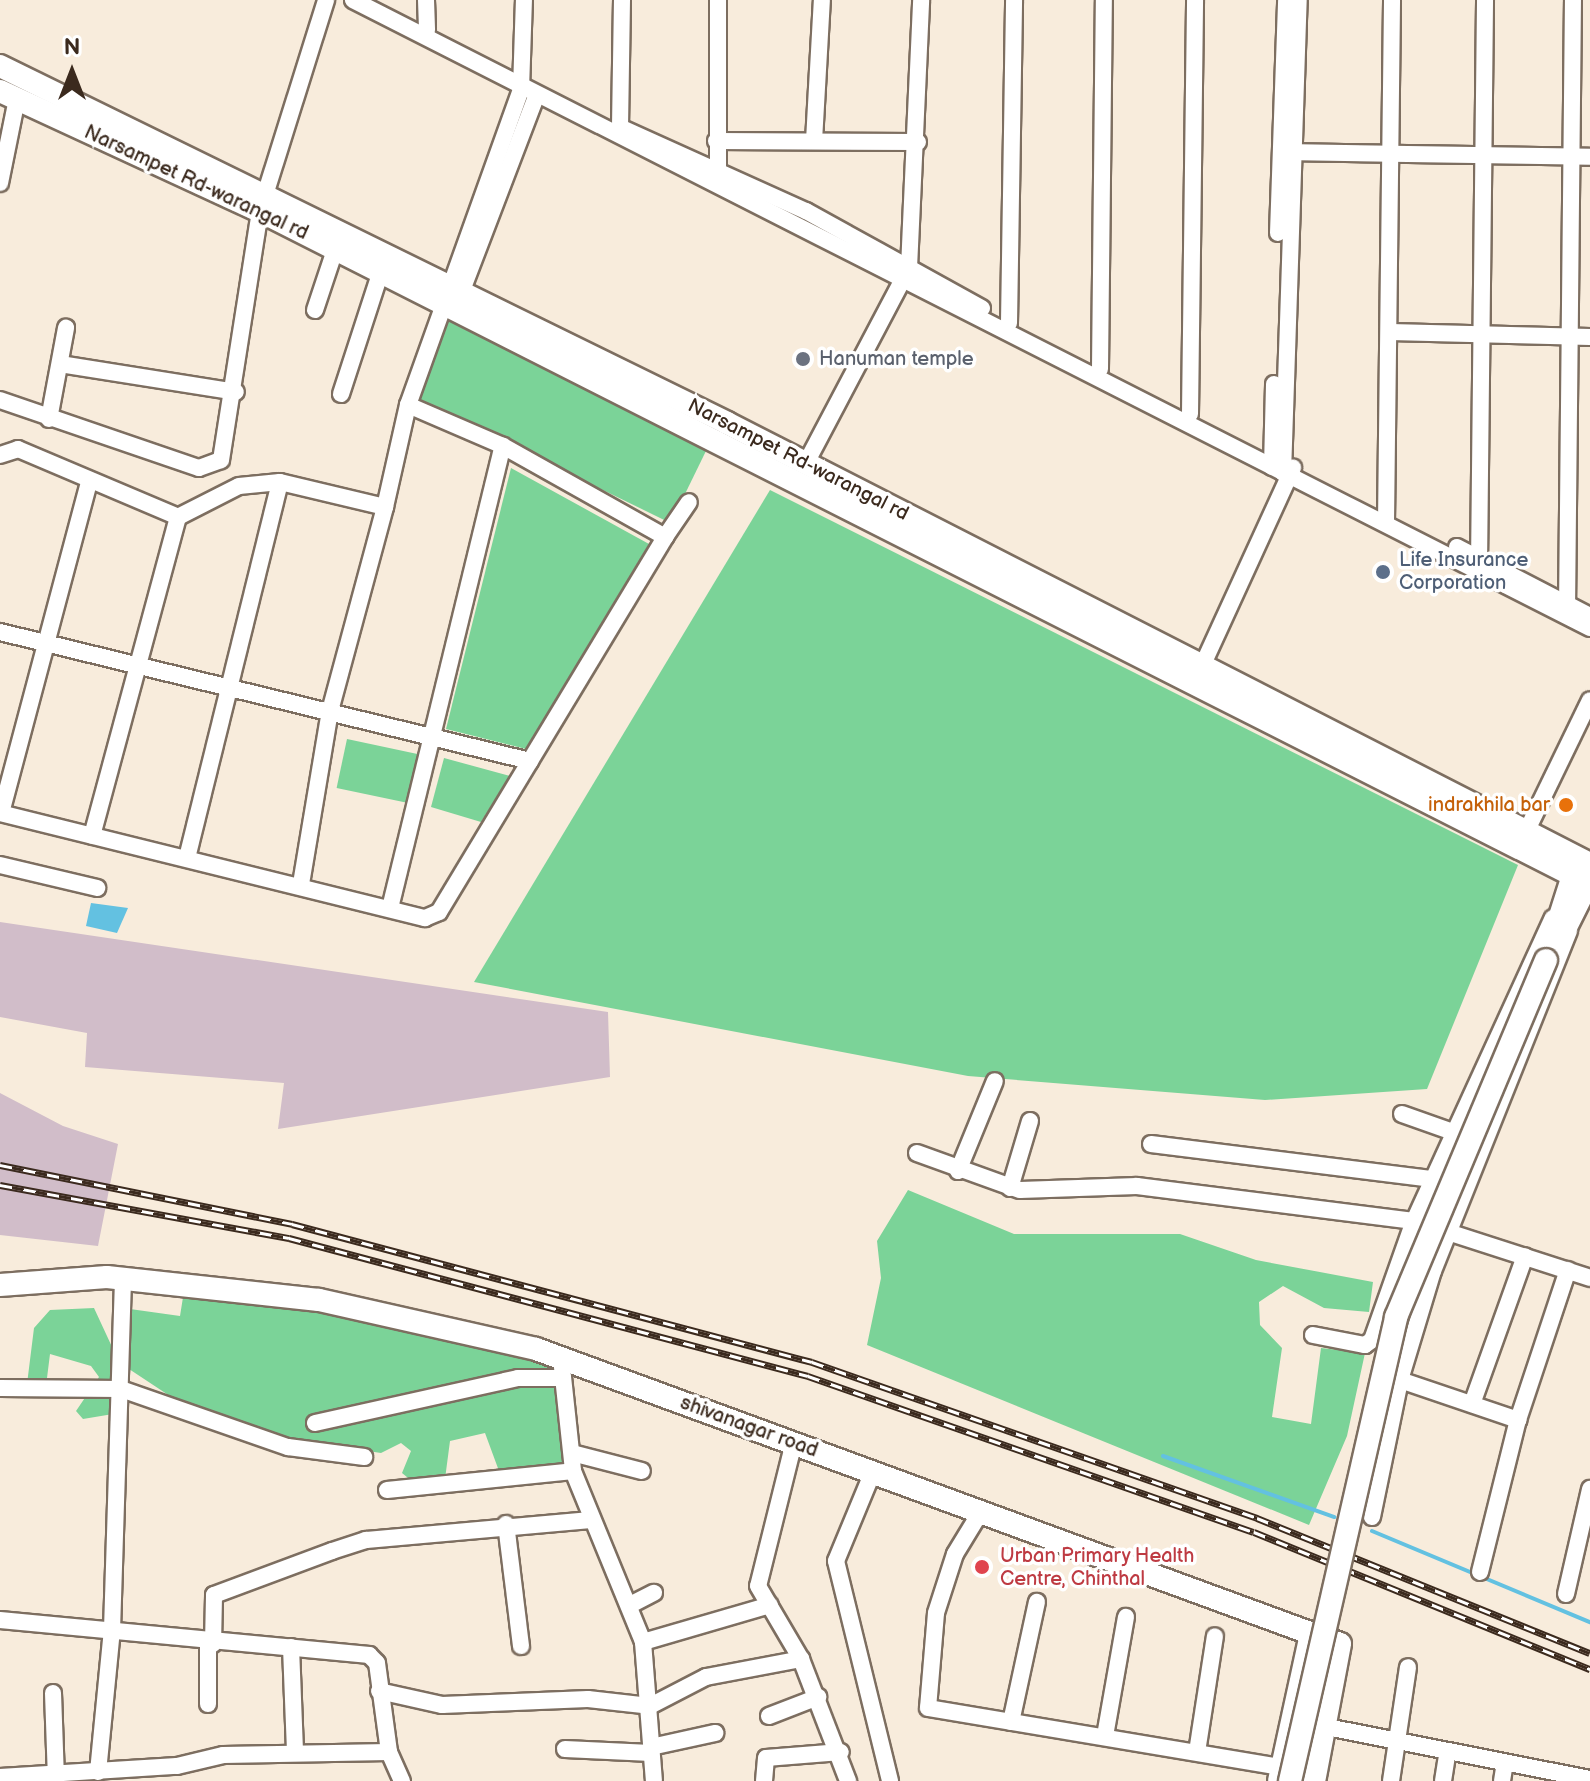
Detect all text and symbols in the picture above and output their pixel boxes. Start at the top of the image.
north arrow [32,32,112,112]
text: N [64,34,80,61]
street label: Narsampet Rd-warangal rd [80,120,312,246]
place label: Hanuman temple [819,347,974,371]
marker: Hanuman temple [794,350,812,368]
street label: Narsampet Rd-warangal rd [684,394,912,526]
place label: Life Insurance Corporation [1399,548,1528,595]
marker: Life Insurance Corporation [1374,563,1392,581]
place label: indrakhila bar [1428,793,1550,817]
marker: indrakhila bar [1557,796,1575,814]
street label: shivanagar road [677,1391,821,1463]
place label: Urban Primary Health Centre, Chinthal [1000,1544,1196,1591]
marker: Urban Primary Health Centre, Chinthal [971,1556,993,1578]

